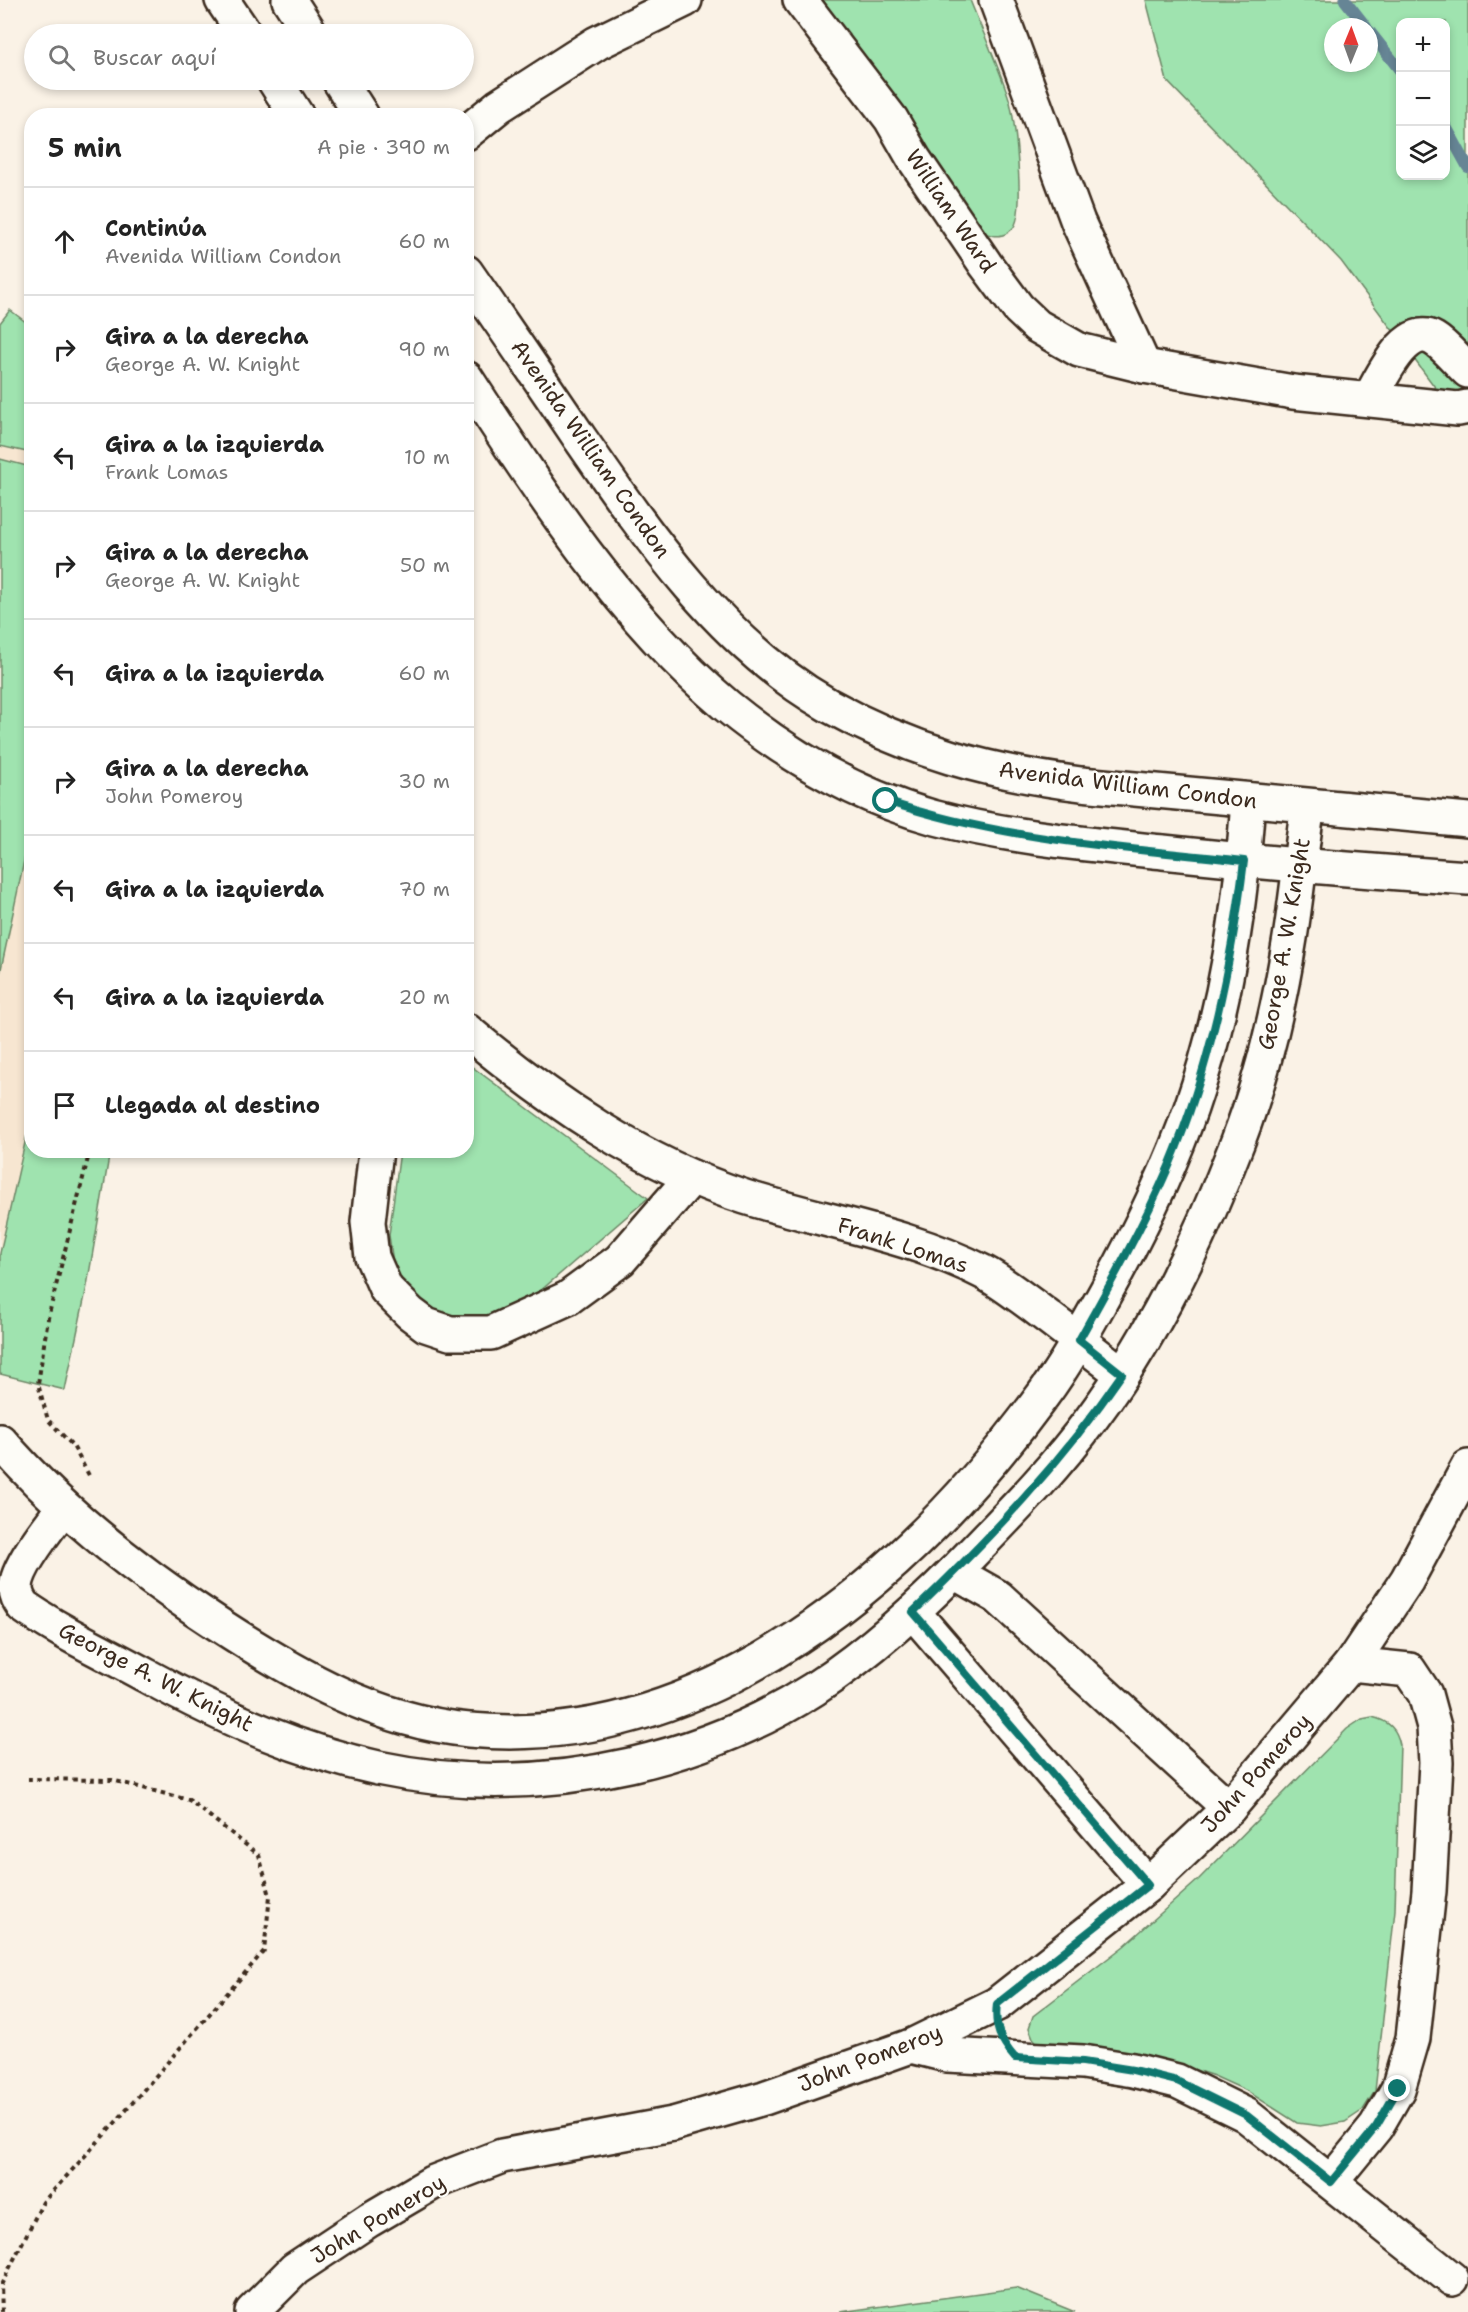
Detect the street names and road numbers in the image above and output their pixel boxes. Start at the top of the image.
street label: William Ward [899,144,1003,279]
street label: Avenida William Condon [505,334,677,564]
street label: Avenida William Condon [997,755,1259,815]
street label: George A. W. Knight [1251,836,1317,1052]
street label: Frank Lomas [834,1210,972,1280]
street label: George A. W. Knight [54,1615,258,1739]
street label: John Pomeroy [1194,1707,1318,1839]
street label: John Pomeroy [794,2017,946,2099]
street label: John Pomeroy [305,2167,451,2271]

